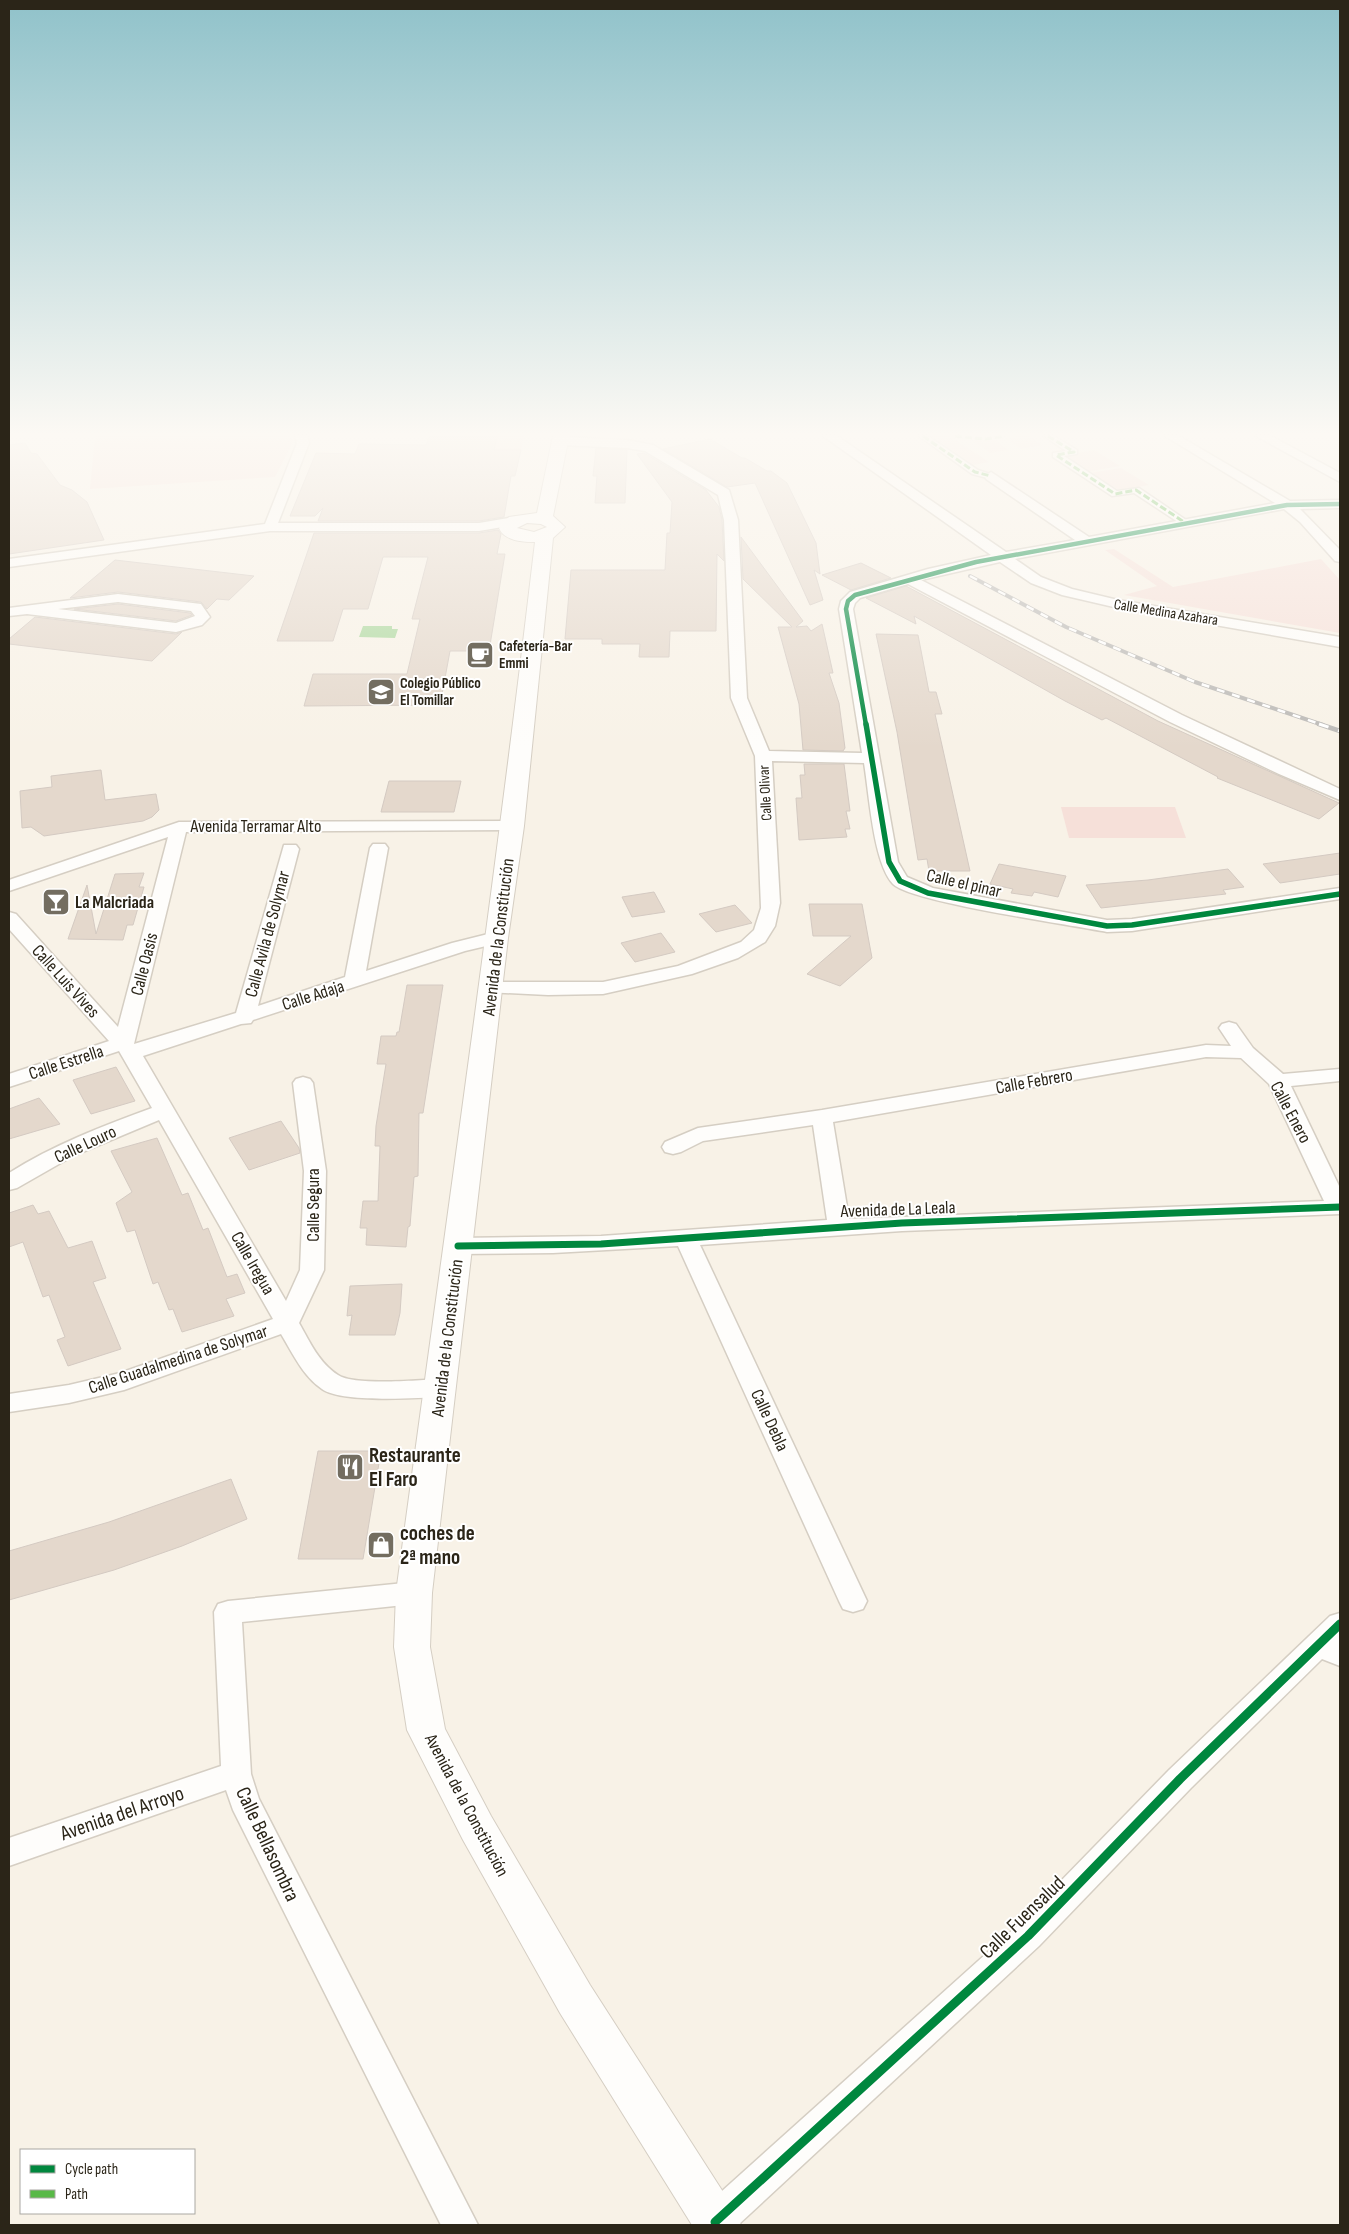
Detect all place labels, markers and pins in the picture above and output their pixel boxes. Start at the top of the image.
place label: Cafetería-Bar Emmi [499,637,573,673]
cafe icon: Cafetería-Bar Emmi [465,640,495,670]
place label: Colegio Público El Tomillar [400,674,481,710]
school or university icon: Colegio Público El Tomillar [366,677,396,707]
bar icon: La Malcriada [41,887,71,917]
place label: La Malcriada [75,892,154,913]
place label: Restaurante El Faro [369,1443,461,1492]
restaurant icon: Restaurante El Faro [335,1452,365,1482]
place label: coches de 2ª mano [400,1521,475,1570]
shop icon: coches de 2ª mano [366,1530,396,1560]

